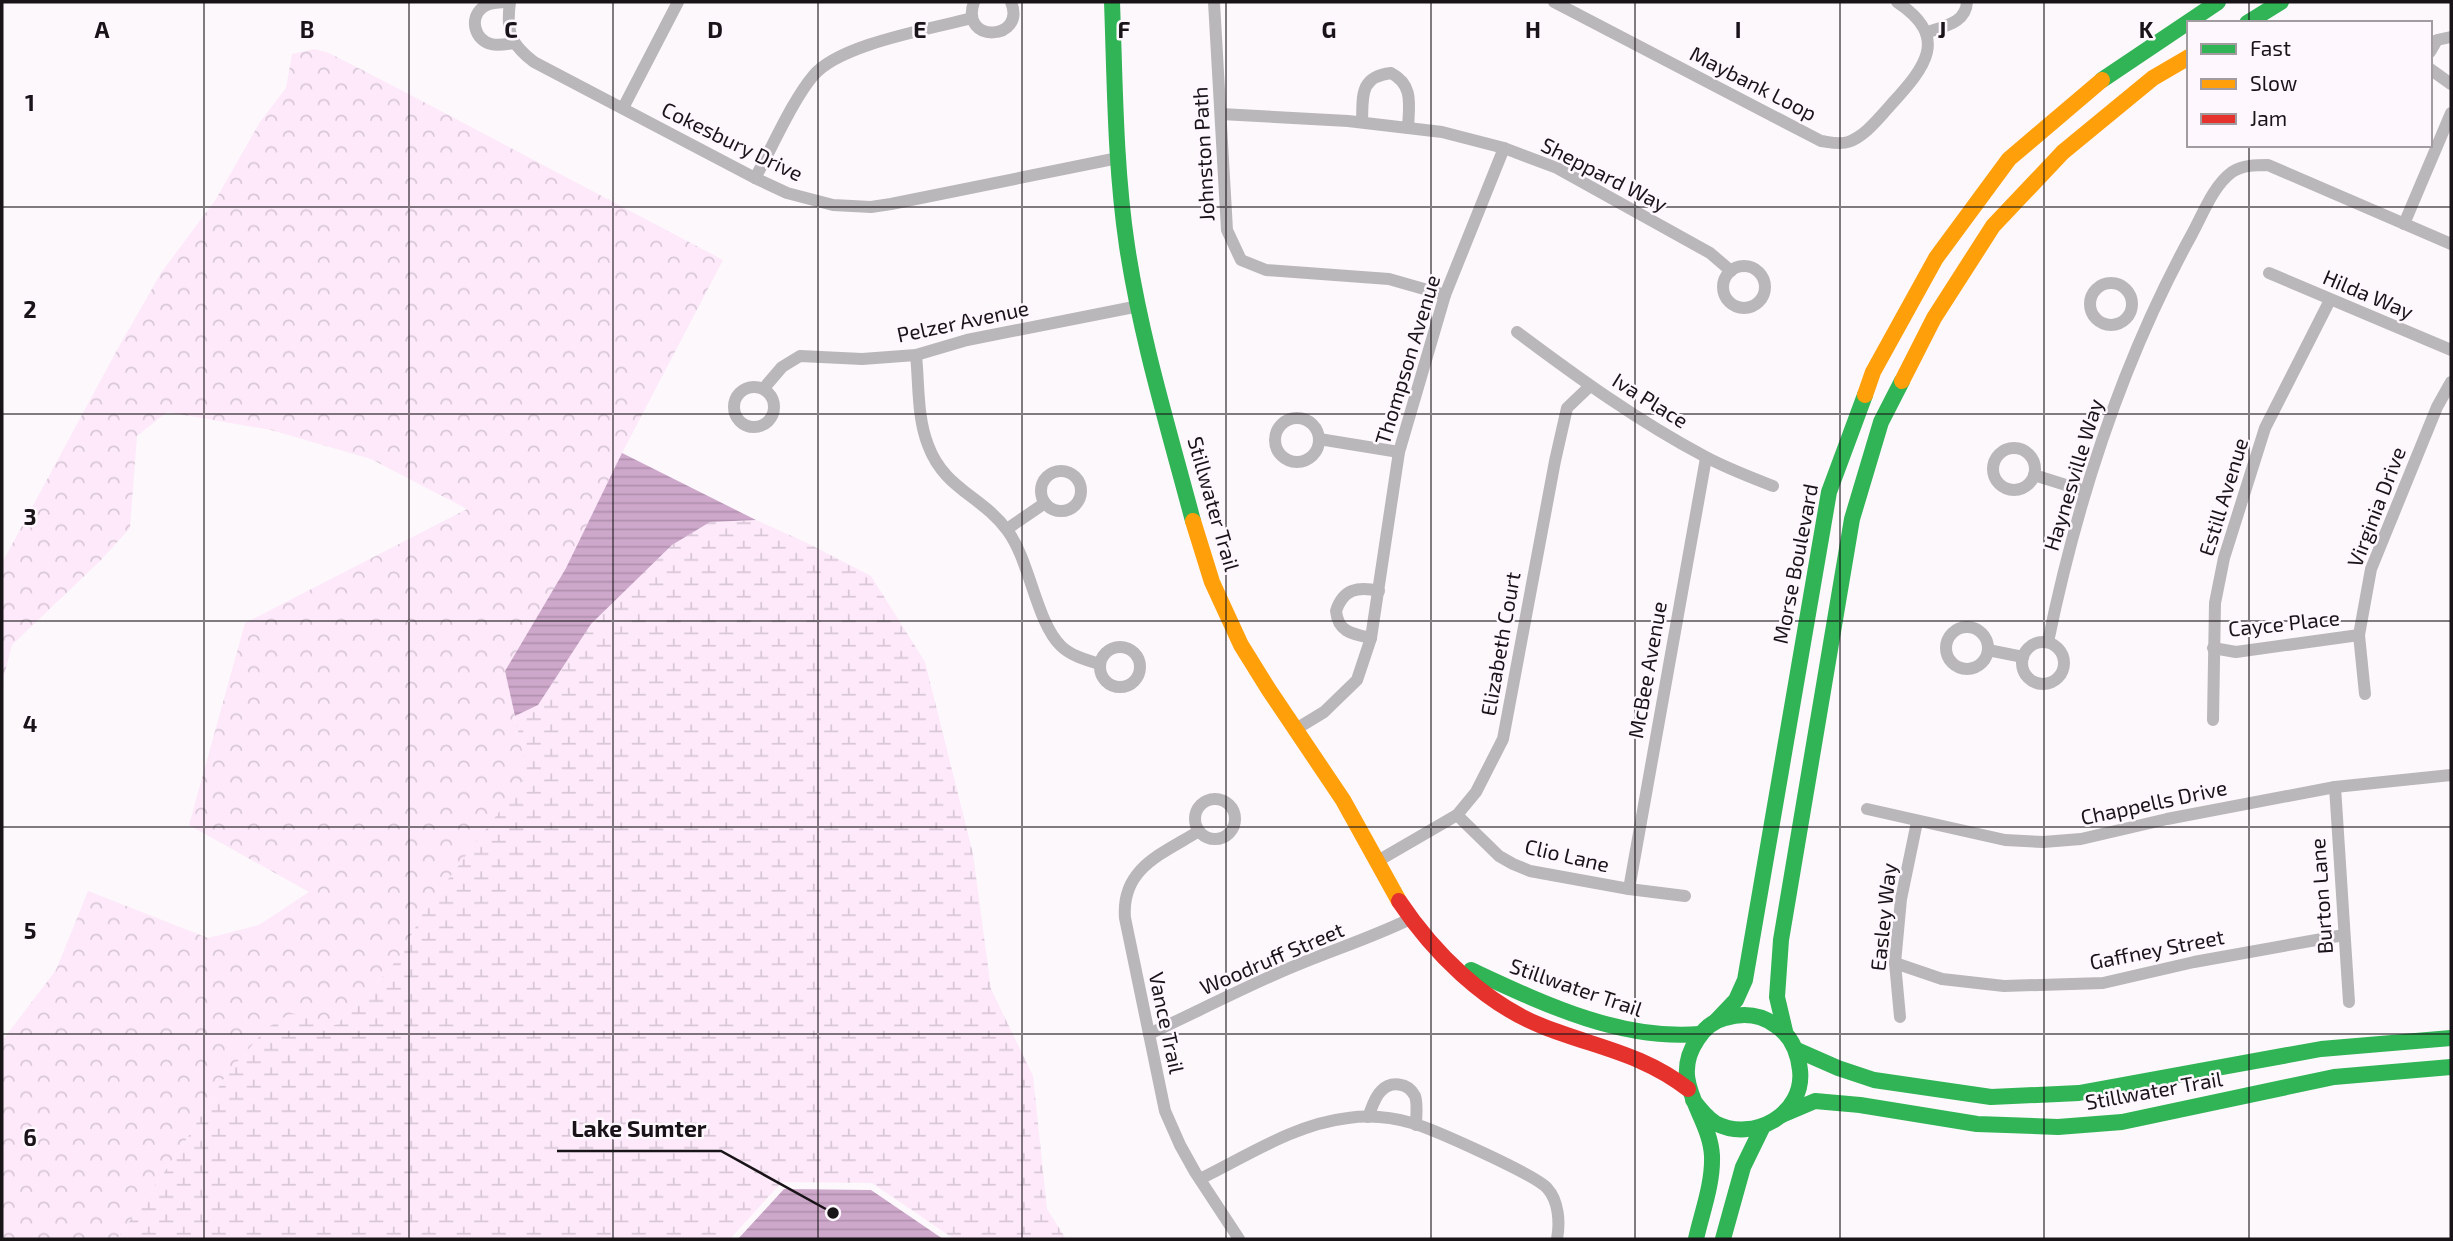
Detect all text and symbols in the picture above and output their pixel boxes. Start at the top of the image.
text: A [94,15,110,43]
text: B [300,15,314,43]
text: C [504,15,518,43]
text: D [707,15,723,43]
text: E [913,15,927,43]
text: F [1118,15,1131,43]
text: G [1322,15,1336,43]
text: H [1525,15,1541,43]
text: I [1735,15,1741,43]
text: J [1938,15,1946,43]
text: K [2139,15,2154,43]
legend [2187,21,2432,147]
text: Fast [2250,35,2291,60]
street label: Maybank Loop [1686,40,1821,125]
text: Slow [2250,70,2297,95]
street label: Johnston Path [1186,86,1219,222]
text: 1 [25,88,35,116]
street label: Cokesbury Drive [658,96,807,186]
text: Jam [2250,105,2287,130]
street label: Sheppard Way [1537,131,1672,216]
street label: Hilda Way [2320,263,2418,324]
street label: Thompson Avenue [1369,272,1444,447]
street label: Pelzer Avenue [894,294,1031,347]
text: 2 [23,295,37,323]
street label: Iva Place [1608,367,1693,433]
street label: Haynesville Way [2038,396,2108,554]
street label: Stillwater Trail [1183,433,1246,575]
street label: Estill Avenue [2193,435,2252,559]
street label: Virginia Drive [2341,443,2410,570]
street label: Morse Boulevard [1767,482,1822,646]
text: 3 [23,502,37,530]
street label: Elizabeth Court [1475,570,1524,718]
street label: McBee Avenue [1622,599,1671,740]
street label: Cayce Place [2227,604,2341,641]
text: 4 [23,709,37,737]
street label: Chappells Drive [2078,774,2229,829]
street label: Clio Lane [1523,833,1612,876]
street label: Burton Lane [2304,837,2337,955]
street label: Easley Way [1864,861,1901,972]
text: 5 [24,916,36,944]
street label: Woodruff Street [1196,916,1347,999]
street label: Gaffney Street [2087,923,2226,974]
street label: Stillwater Trail [1507,952,1647,1021]
street label: Vance Trail [1145,970,1191,1076]
street label: Stillwater Trail [2083,1065,2225,1114]
callout: Lake Sumter [557,1107,721,1151]
text: Lake Sumter [571,1114,707,1142]
text: 6 [23,1123,37,1151]

